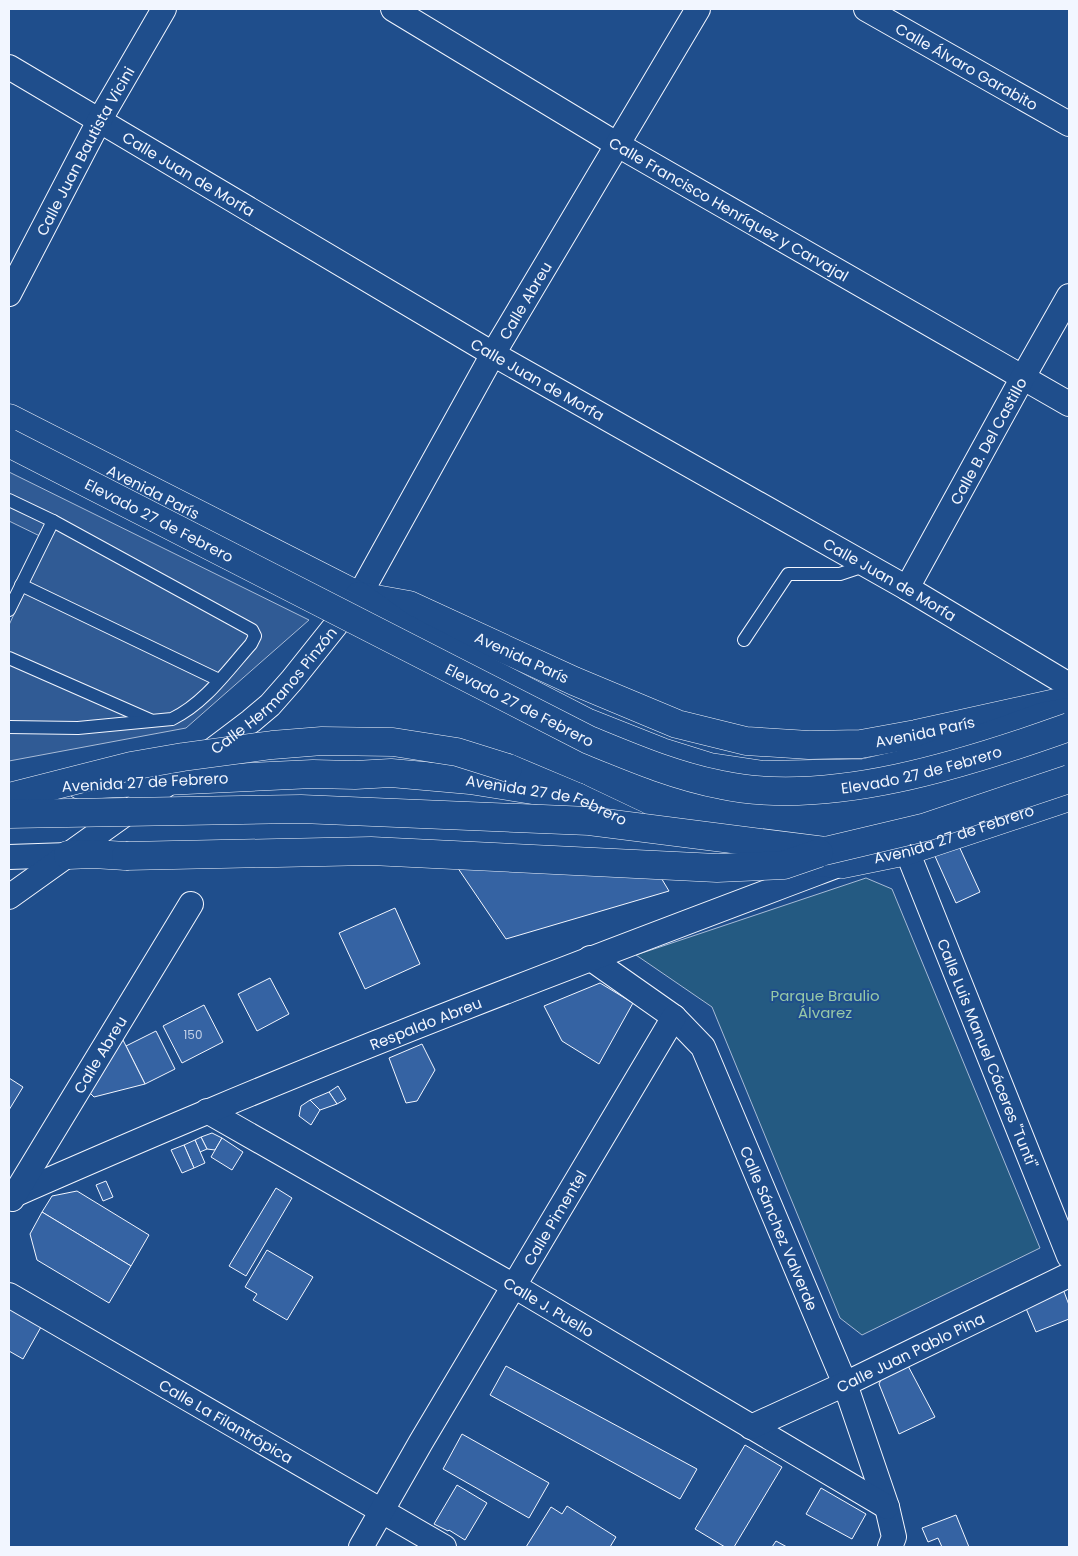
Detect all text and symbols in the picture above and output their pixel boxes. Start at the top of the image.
street label: Calle Álvaro Garabito [892,17,1042,115]
street label: Calle Juan Bautista Vicini [31,62,139,239]
street label: Calle Juan de Morfa [119,126,259,221]
street label: Calle Francisco Henríquez y Carvajal [605,132,853,286]
street label: Calle Abreu [494,257,556,343]
street label: Calle Juan de Morfa [467,333,608,425]
street label: Calle B. Del Castillo [944,373,1031,508]
street label: Avenida París [103,459,204,524]
street label: Elevado 27 de Febrero [81,473,237,567]
street label: Calle Juan de Morfa [820,532,960,626]
street label: Calle Hermanos Pinzón [206,622,341,759]
street label: Avenida París [472,626,573,688]
street label: Elevado 27 de Febrero [442,658,598,751]
street label: Avenida París [873,711,977,752]
street label: Elevado 27 de Febrero [840,740,1004,798]
street label: Avenida 27 de Febrero [61,767,229,797]
street label: Avenida 27 de Febrero [464,769,631,830]
street label: Avenida 27 de Febrero [872,799,1037,868]
street label: Calle Luis Manuel Cáceres "Tunti" [933,935,1043,1171]
park label: Parque Braulio Álvarez [771,985,879,1023]
street label: Respaldo Abreu [366,992,485,1055]
street label: Calle Abreu [68,1012,131,1097]
house number: 150 [184,1026,202,1043]
street label: Calle Sánchez Valverde [735,1143,823,1314]
street label: Calle Pimentel [518,1166,591,1269]
street label: Calle J. Puello [500,1272,598,1342]
street label: Calle Juan Pablo Pina [833,1307,988,1397]
street label: Calle La Filantrópica [155,1374,297,1468]

